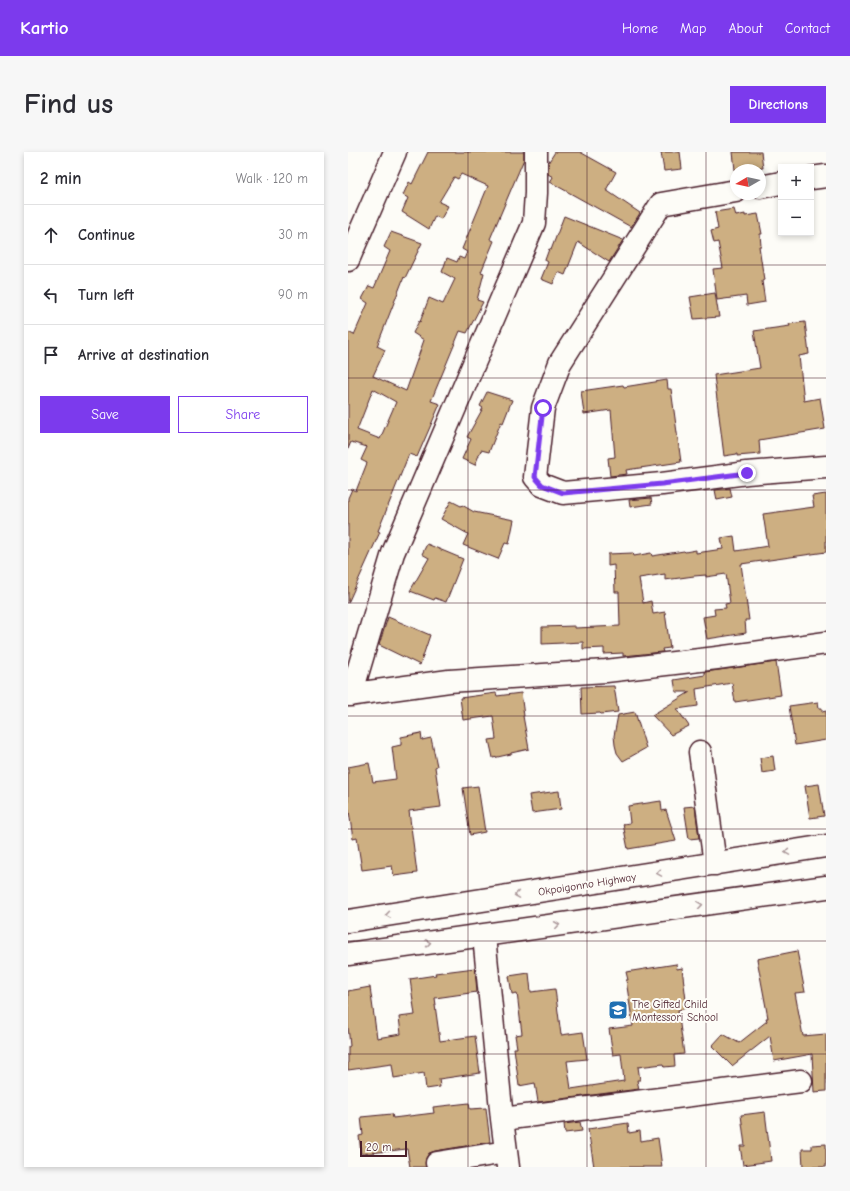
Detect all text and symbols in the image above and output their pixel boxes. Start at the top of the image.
text: Kartio [20,17,69,39]
text: Home [622,20,658,37]
text: Map [680,20,706,37]
text: About [728,20,763,37]
text: Contact [785,20,830,37]
button: Directions [730,86,826,123]
text: Find us [24,88,113,120]
north arrow [730,164,766,200]
map controls [778,164,814,236]
button: + [778,164,814,200]
text: 2 min [40,169,81,188]
text: Walk · 120 m [236,171,308,186]
button: − [778,200,814,236]
icon: ahead [40,224,62,246]
text: Continue [78,226,135,244]
text: 30 m [278,227,308,242]
icon: left [40,284,62,306]
text: Turn left [78,286,134,304]
text: 90 m [278,287,308,302]
icon: arrive [40,344,62,366]
text: Arrive at destination [78,346,209,364]
button: Save [40,396,170,433]
button: Share [178,396,308,433]
route start [534,399,552,417]
route end [738,464,756,482]
one-way arrow [784,847,791,856]
one-way arrow [656,868,662,877]
street label: Okpoigonno Highway [537,870,637,899]
one-way arrow [514,890,520,899]
one-way arrow [697,901,703,910]
one-way arrow [385,910,392,919]
one-way arrow [554,921,560,930]
one-way arrow [425,939,431,948]
place label: The Gifted Child Montessori School [632,998,718,1024]
school or university icon: The Gifted Child Montessori School [607,999,629,1021]
scale bar [360,1139,407,1158]
text: 20 m [366,1141,391,1154]

